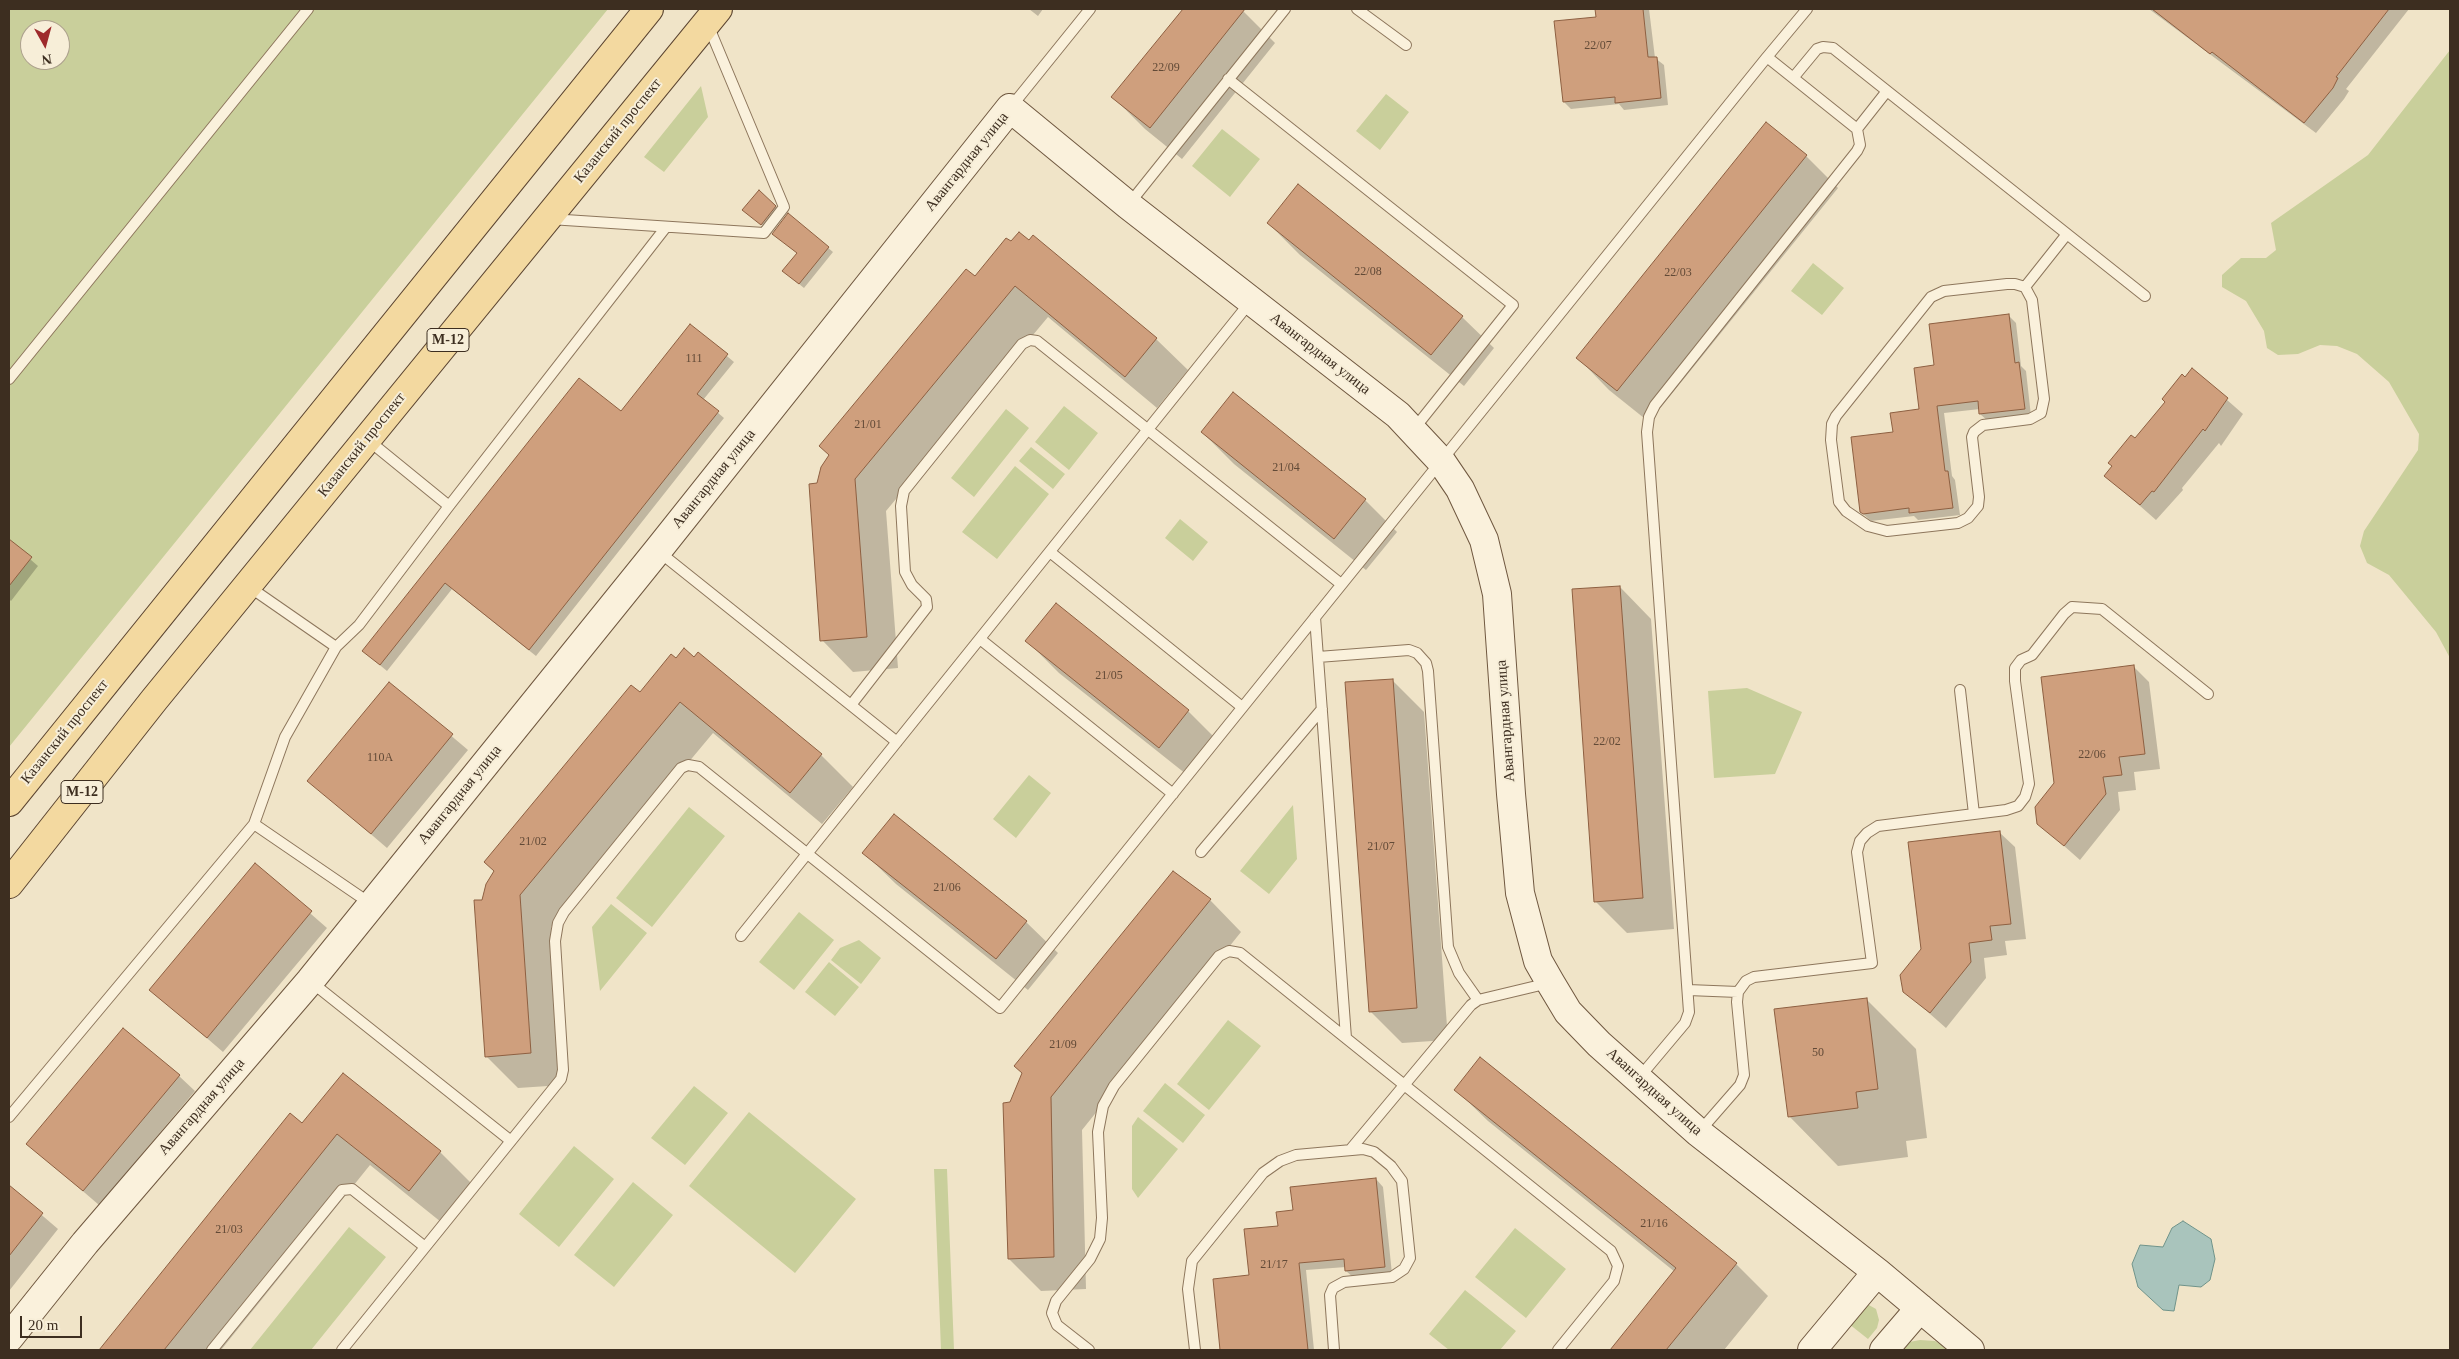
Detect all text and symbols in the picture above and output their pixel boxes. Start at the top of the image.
north arrow [20,20,70,70]
house number: 22/07 [1584,39,1612,53]
text: N [41,51,53,67]
house number: 22/09 [1152,61,1180,75]
street label: Казанский проспект [570,75,666,187]
street label: Авангардная улица [921,109,1013,215]
house number: 22/08 [1354,265,1382,279]
house number: 22/03 [1664,266,1692,280]
street label: Авангардная улица [1266,309,1374,399]
road number: М-12 [427,328,469,352]
house number: 111 [685,352,703,366]
street label: Казанский проспект [314,389,410,501]
house number: 21/01 [854,418,882,432]
street label: Авангардная улица [668,426,760,532]
house number: 21/04 [1272,461,1300,475]
street label: Авангардная улица [1493,659,1519,783]
house number: 21/05 [1095,669,1123,683]
street label: Казанский проспект [17,676,113,788]
house number: 22/02 [1593,735,1621,749]
street label: Авангардная улица [414,742,506,848]
house number: 22/06 [2078,748,2106,762]
house number: 110А [367,751,393,765]
road number: М-12 [61,780,103,804]
house number: 21/02 [519,835,547,849]
house number: 21/07 [1367,840,1395,854]
house number: 21/06 [933,881,961,895]
house number: 21/09 [1049,1038,1077,1052]
street label: Авангардная улица [1602,1044,1706,1140]
house number: 50 [1812,1046,1824,1060]
street label: Авангардная улица [155,1055,249,1159]
house number: 21/16 [1640,1217,1668,1231]
house number: 21/03 [215,1223,243,1237]
house number: 21/17 [1260,1258,1288,1272]
scale bar [22,1306,85,1338]
text: 20 m [28,1317,58,1333]

